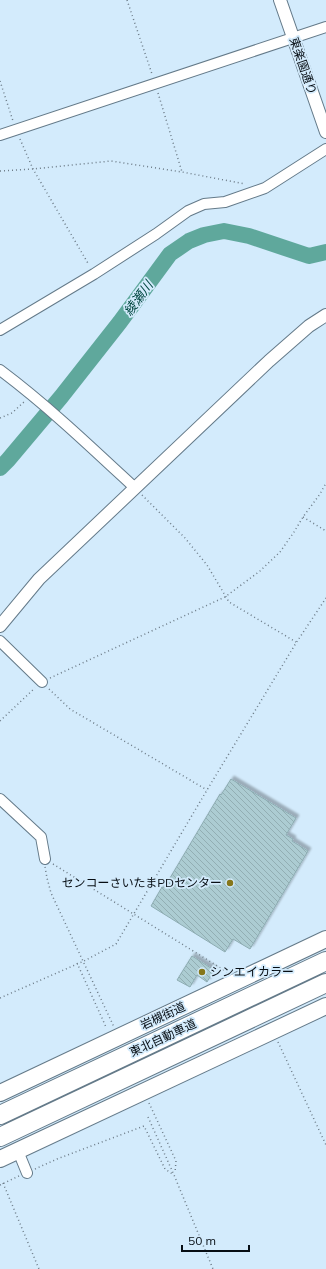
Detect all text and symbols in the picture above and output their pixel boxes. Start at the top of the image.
street label: 東楽園通り [287,35,320,97]
water label: 綾瀬川 [120,276,157,318]
place label: センコーさいたまPDセンター [62,875,222,890]
marker: センコーさいたまPDセンター [225,878,235,888]
place label: シンエイカラー [210,964,294,979]
marker: シンエイカラー [197,967,207,977]
street label: 岩槻街道 [138,999,188,1032]
street label: 東北自動車道 [127,1016,199,1060]
scale bar [182,1227,249,1253]
text: 50 m [188,1233,216,1248]

